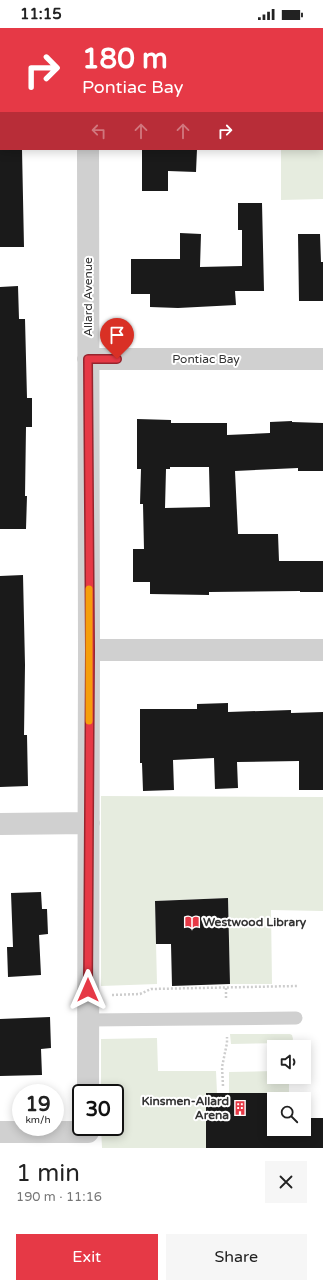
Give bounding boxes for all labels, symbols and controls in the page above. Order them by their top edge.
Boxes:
text: 11:15 [20,5,62,23]
text: 180 m [82,42,168,76]
icon: right [16,44,68,96]
text: Pontiac Bay [82,76,183,98]
icon: left [88,120,110,142]
icon: ahead [130,120,152,142]
icon: ahead [172,120,194,142]
icon: right [214,120,236,142]
street label: Allard Avenue [81,257,95,337]
pin [100,318,134,359]
icon: arrive [106,324,128,346]
street label: Pontiac Bay [172,352,240,366]
library icon: Westwood Library [184,914,200,930]
place label: Westwood Library [203,915,307,930]
position arrow [67,969,109,1011]
map controls [267,1040,311,1136]
button: sound [267,1040,311,1084]
speed limit sign: 30 [72,1084,124,1136]
button: search [267,1092,311,1136]
text: 19 [25,1093,51,1117]
place label: Kinsmen-Allard Arena [141,1094,229,1122]
building icon: Kinsmen-Allard Arena [232,1100,248,1116]
text: km/h [25,1114,51,1126]
text: 1 min [16,1159,80,1188]
button: close [265,1161,307,1203]
text: 190 m · 11:16 [16,1189,102,1205]
button: Exit [16,1234,158,1280]
button: Share [166,1234,307,1280]

